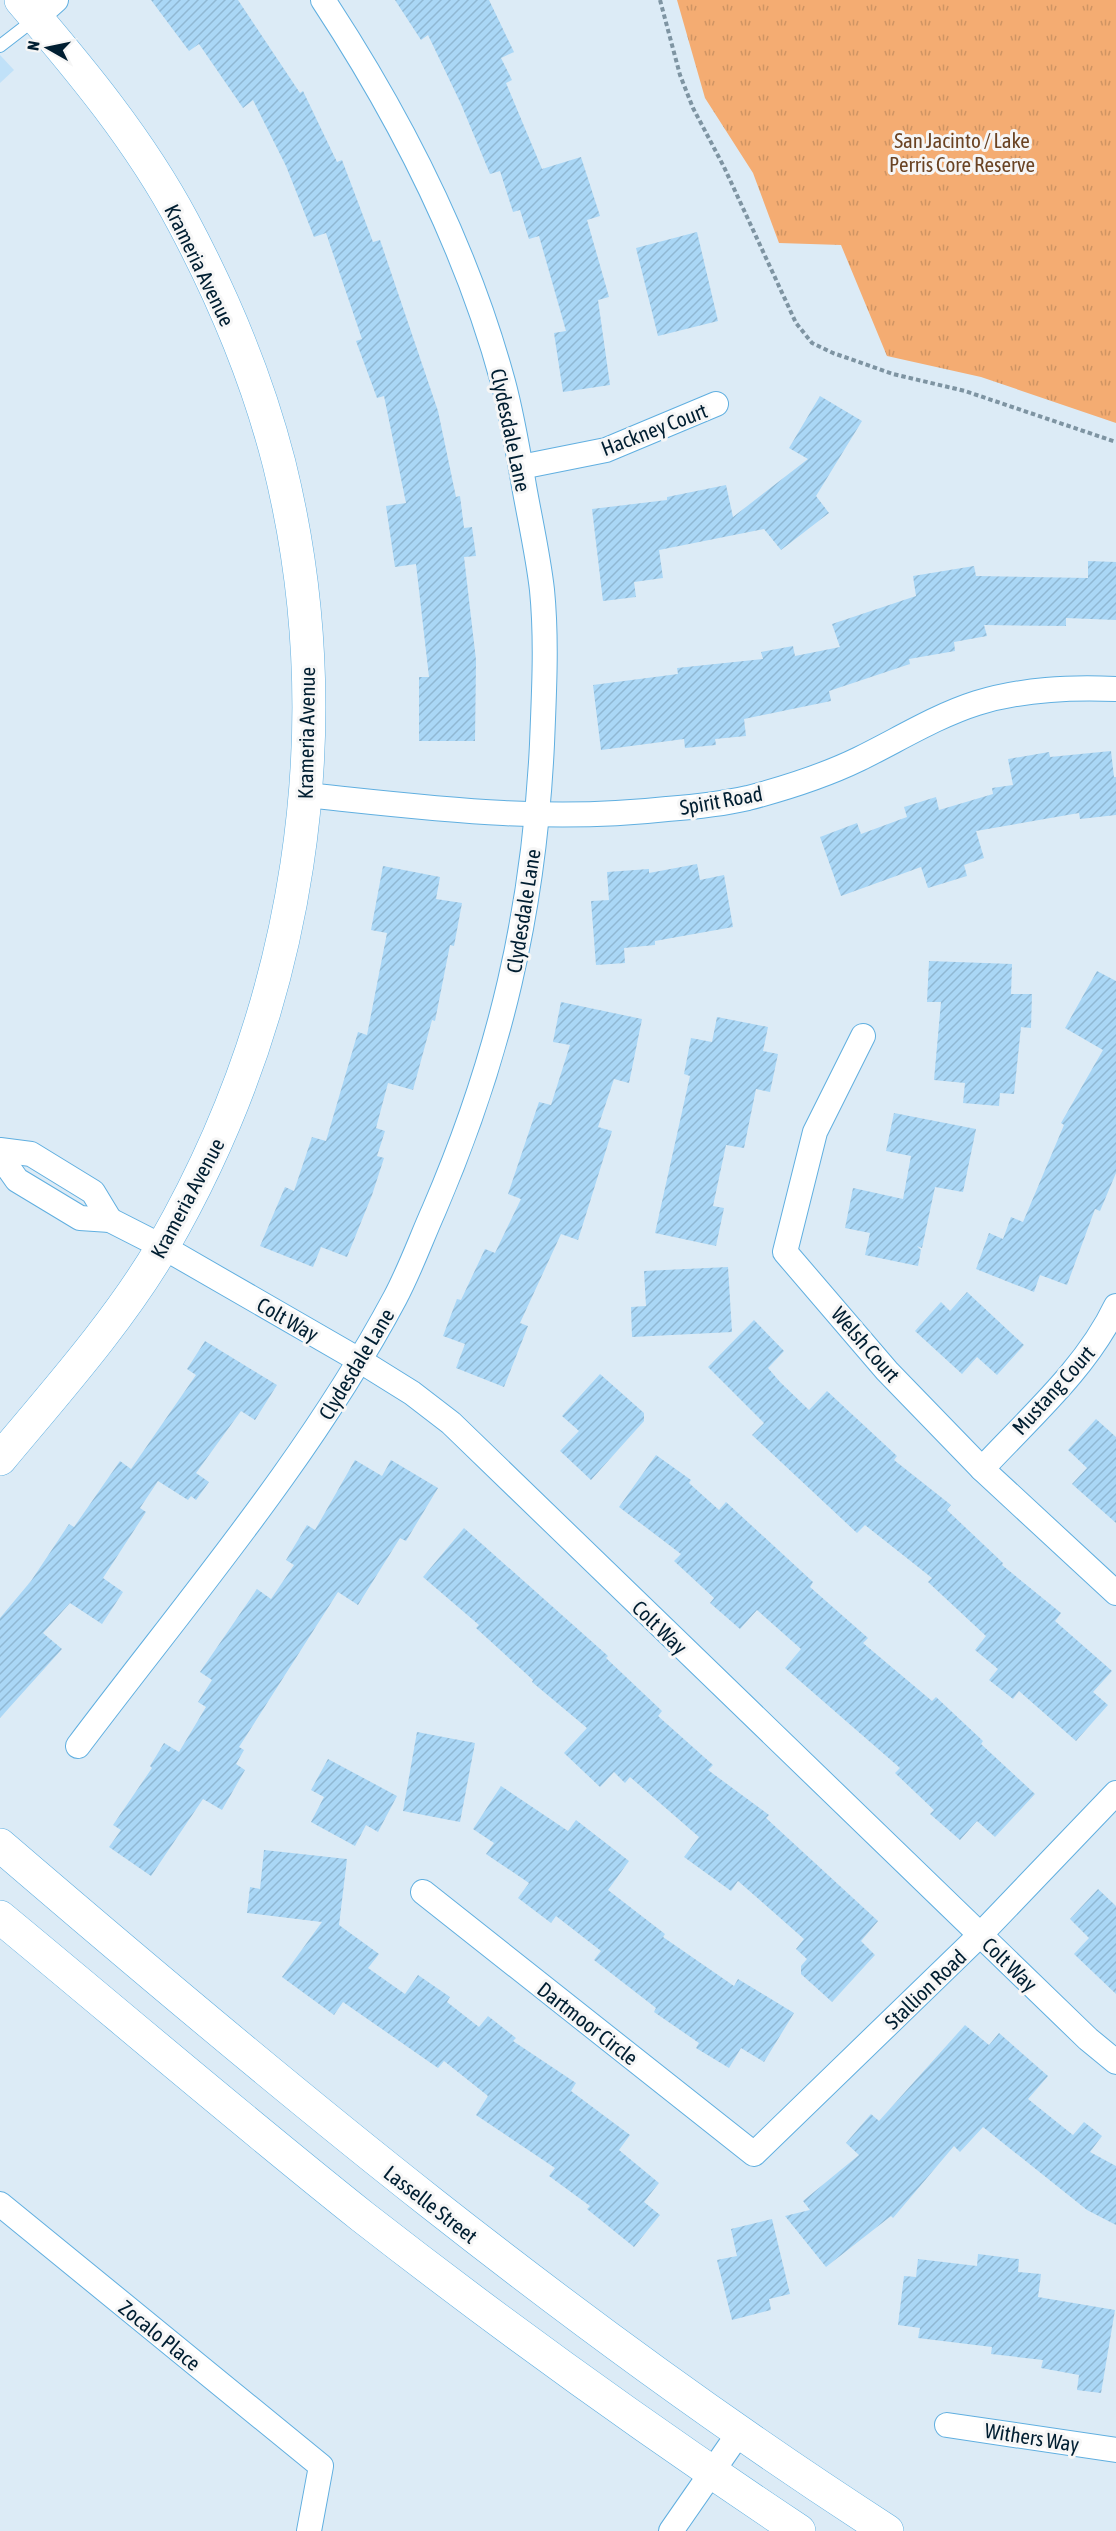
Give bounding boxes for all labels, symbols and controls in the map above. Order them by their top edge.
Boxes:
north arrow [18,18,78,78]
text: N [24,40,43,52]
park label: San Jacinto / Lake Perris Core Reserve [889,128,1035,176]
street label: Krameria Avenue [160,200,240,330]
street label: Clydesdale Lane [486,366,536,494]
street label: Hackney Court [598,398,710,460]
street label: Krameria Avenue [293,667,319,799]
street label: Spirit Road [678,781,764,819]
street label: Clydesdale Lane [501,847,545,975]
street label: Krameria Avenue [145,1134,229,1262]
street label: Colt Way [253,1292,323,1346]
street label: Welsh Court [827,1302,905,1386]
street label: Clydesdale Lane [313,1304,399,1424]
street label: Mustang Court [1007,1341,1099,1439]
street label: Colt Way [628,1595,693,1659]
street label: Colt Way [978,1932,1043,1996]
street label: Stallion Road [879,1944,971,2034]
street label: Dartmoor Circle [533,1976,643,2070]
street label: Lasselle Street [380,2160,482,2248]
street label: Zocalo Place [114,2295,206,2375]
street label: Withers Way [983,2418,1081,2456]

